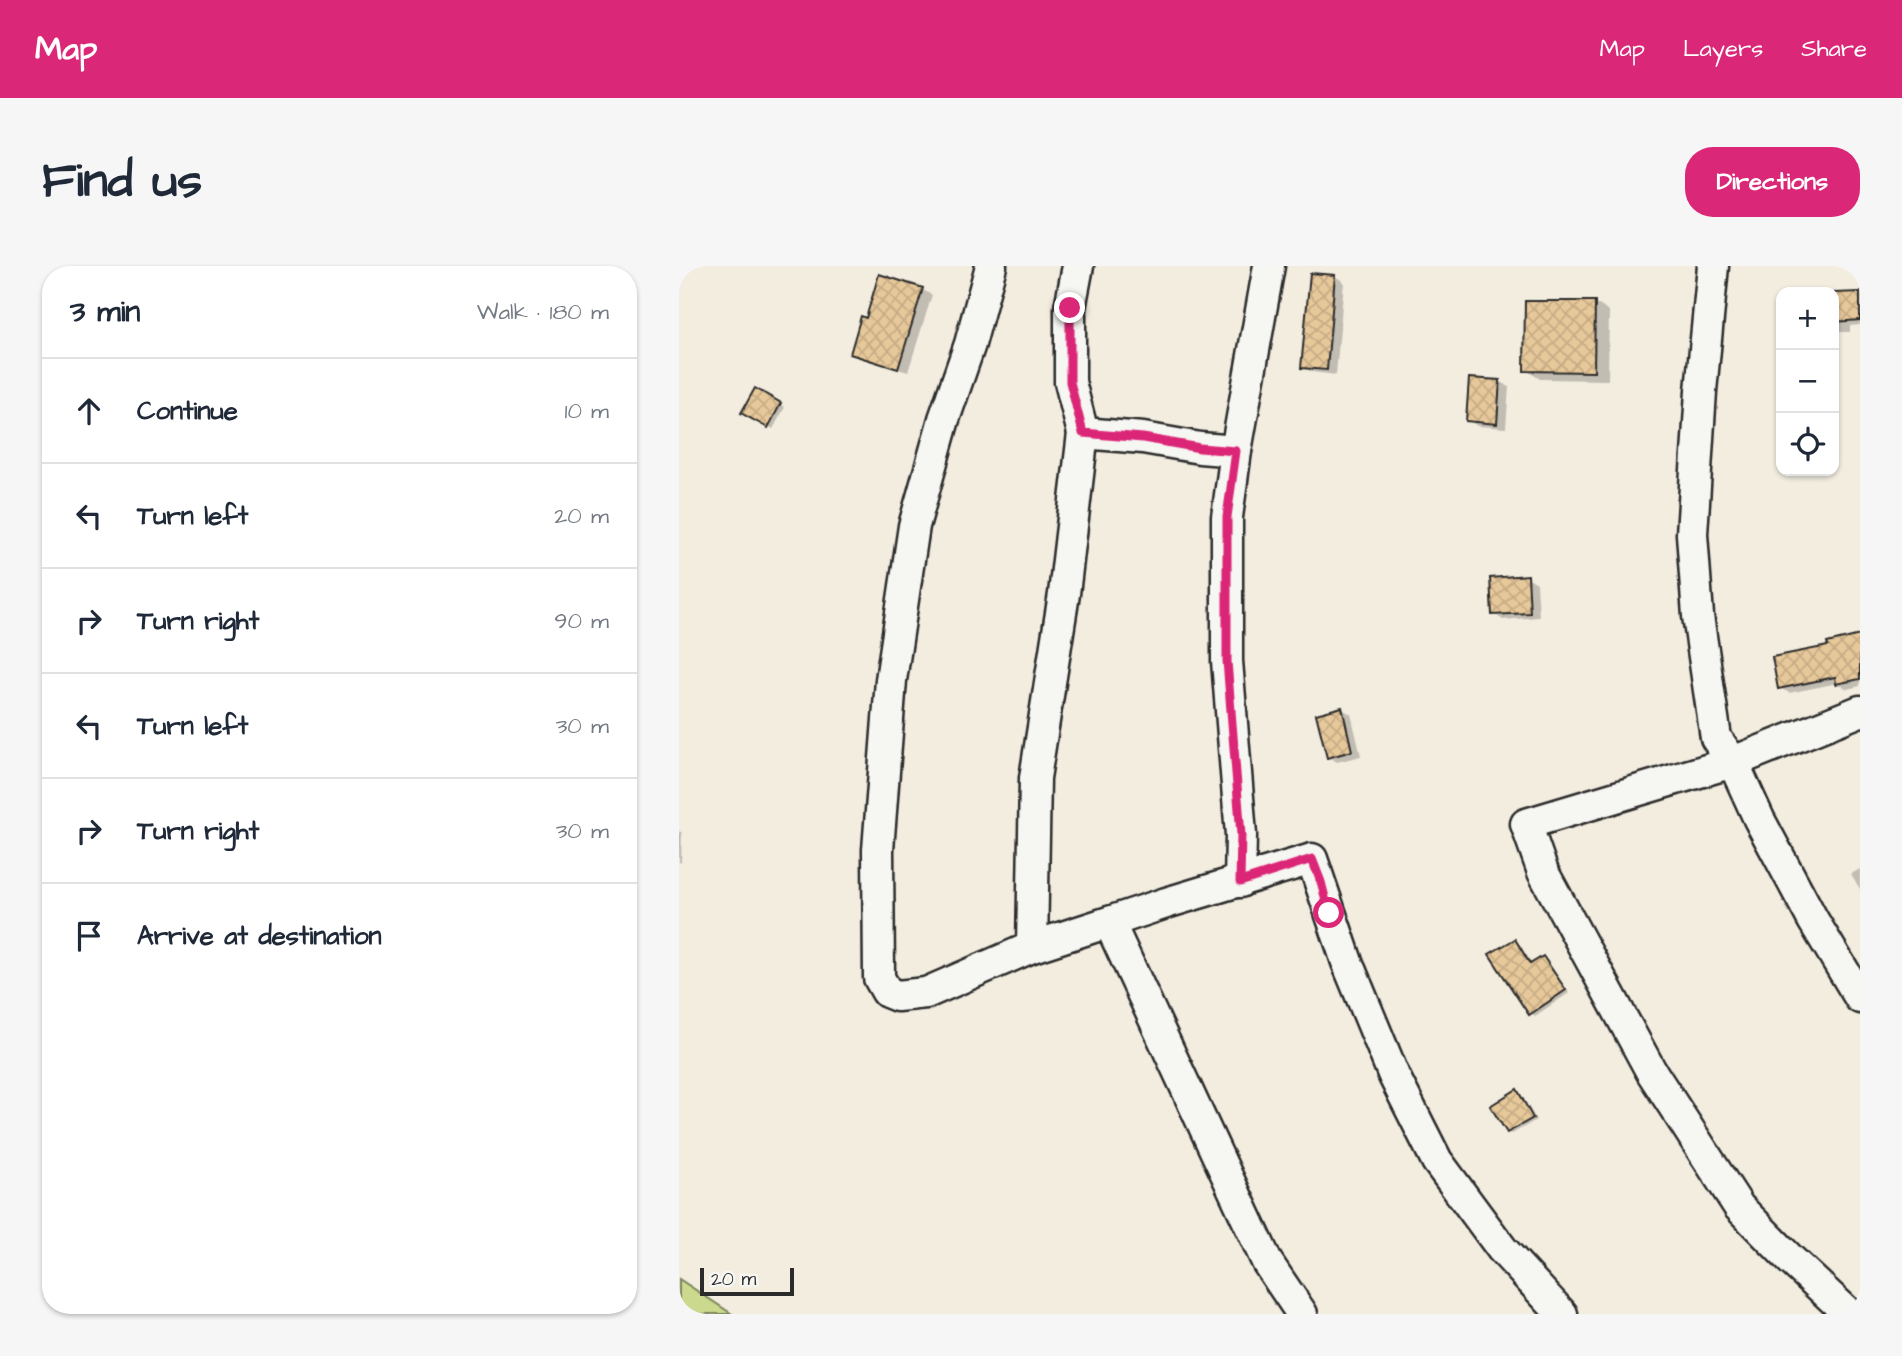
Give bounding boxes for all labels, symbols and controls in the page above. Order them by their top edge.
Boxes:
text: Map [35,26,97,72]
text: Map [1600,32,1645,66]
text: Layers [1683,32,1763,66]
text: Share [1801,32,1867,66]
button: Directions [1685,147,1860,217]
text: Find us [42,148,202,216]
map controls [1776,287,1839,476]
button: + [1776,287,1839,350]
text: 3 min [70,291,140,333]
route end [1054,292,1085,323]
text: Walk · 180 m [477,296,609,328]
button: − [1776,350,1839,413]
icon: ahead [70,392,108,430]
text: Continue [137,393,238,429]
text: 10 m [564,395,609,427]
button: locate [1776,413,1839,476]
icon: left [70,497,108,535]
text: Turn left [137,498,248,534]
text: 20 m [554,500,609,532]
icon: right [70,602,108,640]
text: Turn right [137,603,259,639]
text: 90 m [554,605,609,637]
icon: left [70,707,108,745]
text: Turn left [137,708,248,744]
text: 30 m [556,710,609,742]
icon: right [70,812,108,850]
text: Turn right [137,813,259,849]
text: 30 m [556,815,609,847]
route start [1313,897,1344,928]
icon: arrive [70,917,108,955]
text: Arrive at destination [137,918,382,954]
scale bar [700,1265,795,1297]
text: 20 m [711,1266,756,1293]

